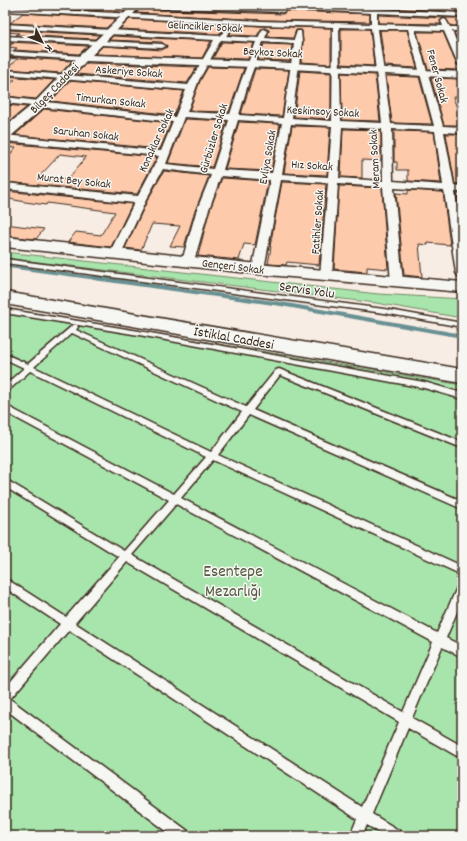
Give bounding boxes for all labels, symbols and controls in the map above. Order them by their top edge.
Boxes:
street label: Gelincikler Sokak [167,17,243,38]
north arrow [22,22,62,62]
text: K [40,40,55,55]
street label: Beykoz Sokak [243,43,303,64]
street label: Fener Sokak [421,48,452,105]
street label: Bilgeç Caddesi [27,60,83,118]
street label: Askeriye Sokak [95,62,163,83]
street label: Timurkan Sokak [75,89,147,114]
street label: Gürbüzler Sokak [196,101,233,175]
street label: Keskinsoy Sokak [286,102,360,123]
street label: Konaklar Sokak [135,106,180,175]
street label: Saruhan Sokak [52,123,120,146]
street label: Evliya Sokak [255,129,282,186]
street label: Meram Sokak [365,129,386,189]
street label: Hız Sokak [290,157,333,176]
street label: Murat Bey Sokak [36,169,112,194]
street label: Fatihler Sokak [308,189,329,255]
street label: Gençeri Sokak [201,255,265,280]
street label: Servis Yolu [278,277,336,305]
street label: İstiklal Caddesi [192,322,276,356]
park label: Esentepe Mezarlığı [203,561,263,605]

